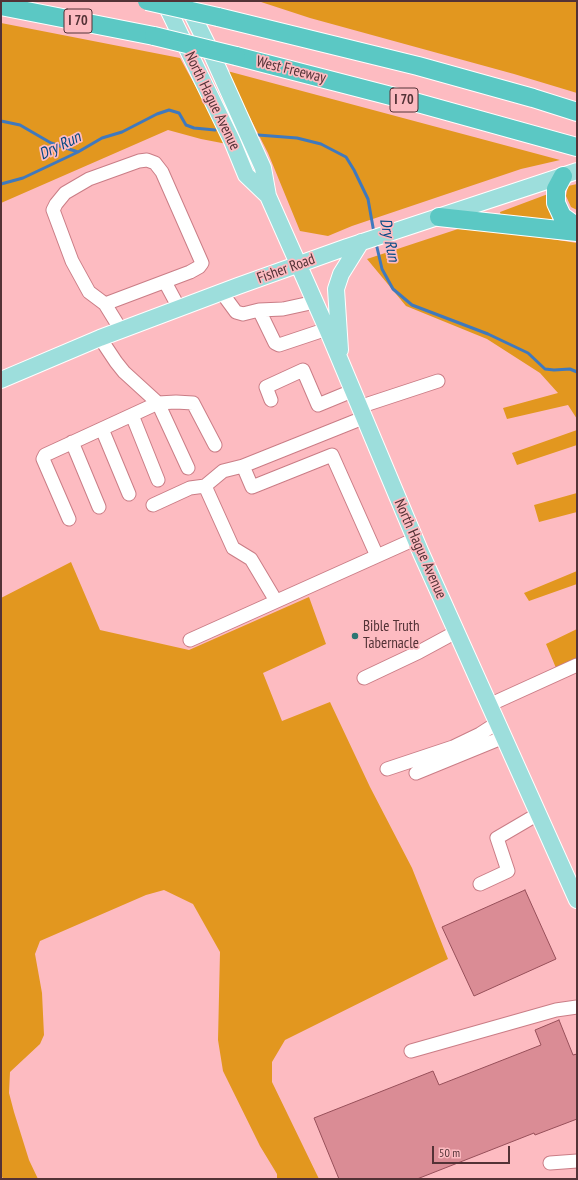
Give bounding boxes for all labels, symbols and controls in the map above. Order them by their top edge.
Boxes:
road number: I 70 [64,9,92,33]
street label: North Hague Avenue [180,49,244,153]
street label: West Freeway [254,53,328,87]
road number: I 70 [390,88,418,112]
water label: Dry Run [36,128,84,164]
water label: Dry Run [375,217,403,263]
street label: Fisher Road [255,250,317,288]
street label: North Hague Avenue [390,496,450,602]
place label: Bible Truth Tabernacle [363,618,419,653]
marker: Bible Truth Tabernacle [350,631,360,641]
scale bar [434,1138,512,1164]
text: 50 m [439,1145,460,1160]

